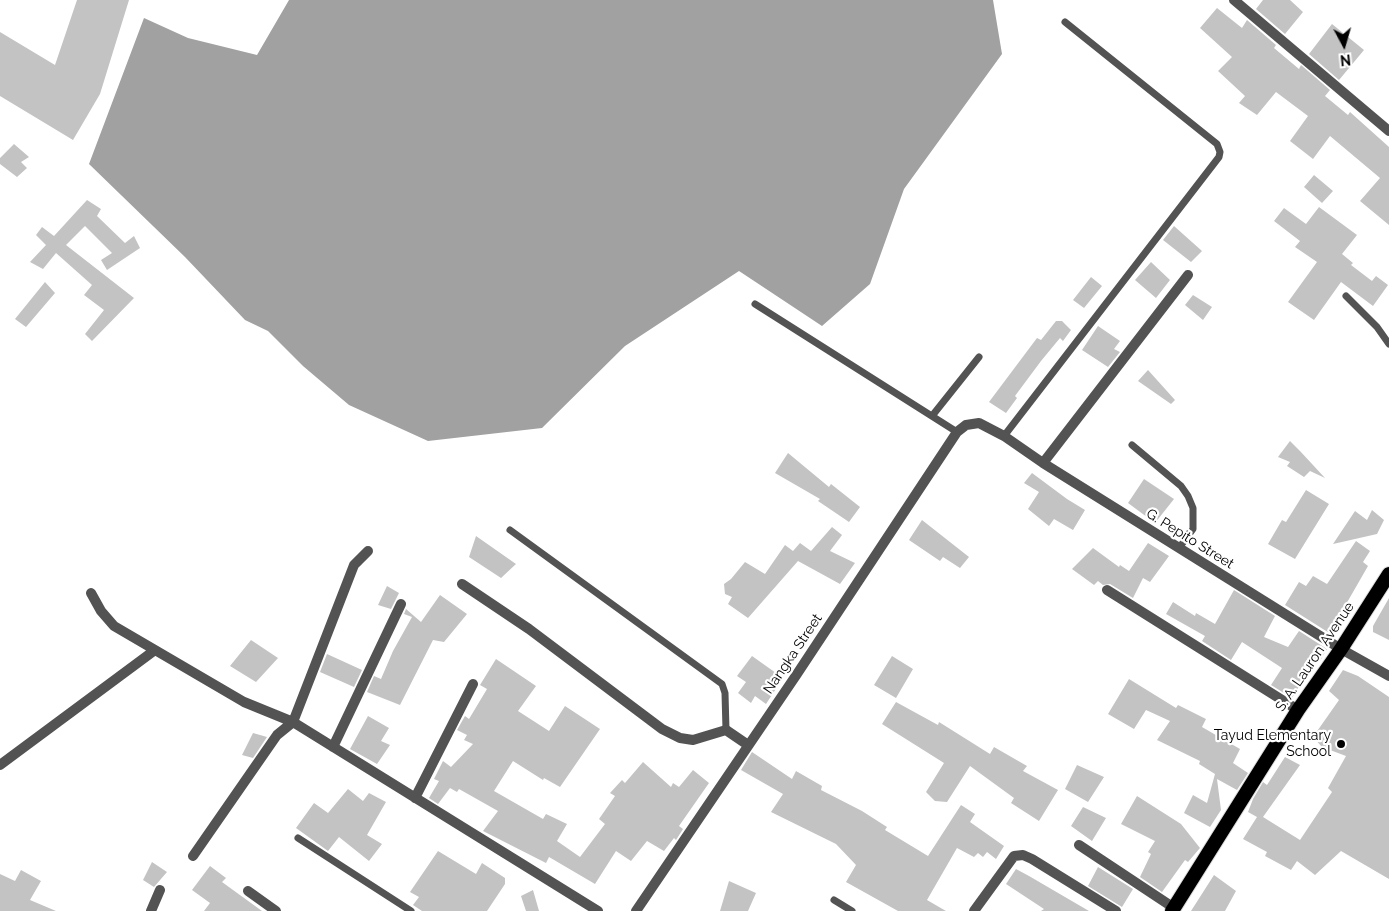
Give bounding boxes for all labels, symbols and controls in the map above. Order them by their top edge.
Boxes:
north arrow [1319,20,1369,70]
text: N [1339,51,1352,68]
street label: G. Pepito Street [1143,505,1237,573]
street label: S. A. Lauron Avenue [1272,599,1358,715]
street label: Nangka Street [760,611,826,697]
place label: Tayud Elementary School [1214,728,1331,760]
marker: Tayud Elementary School [1335,738,1347,750]

